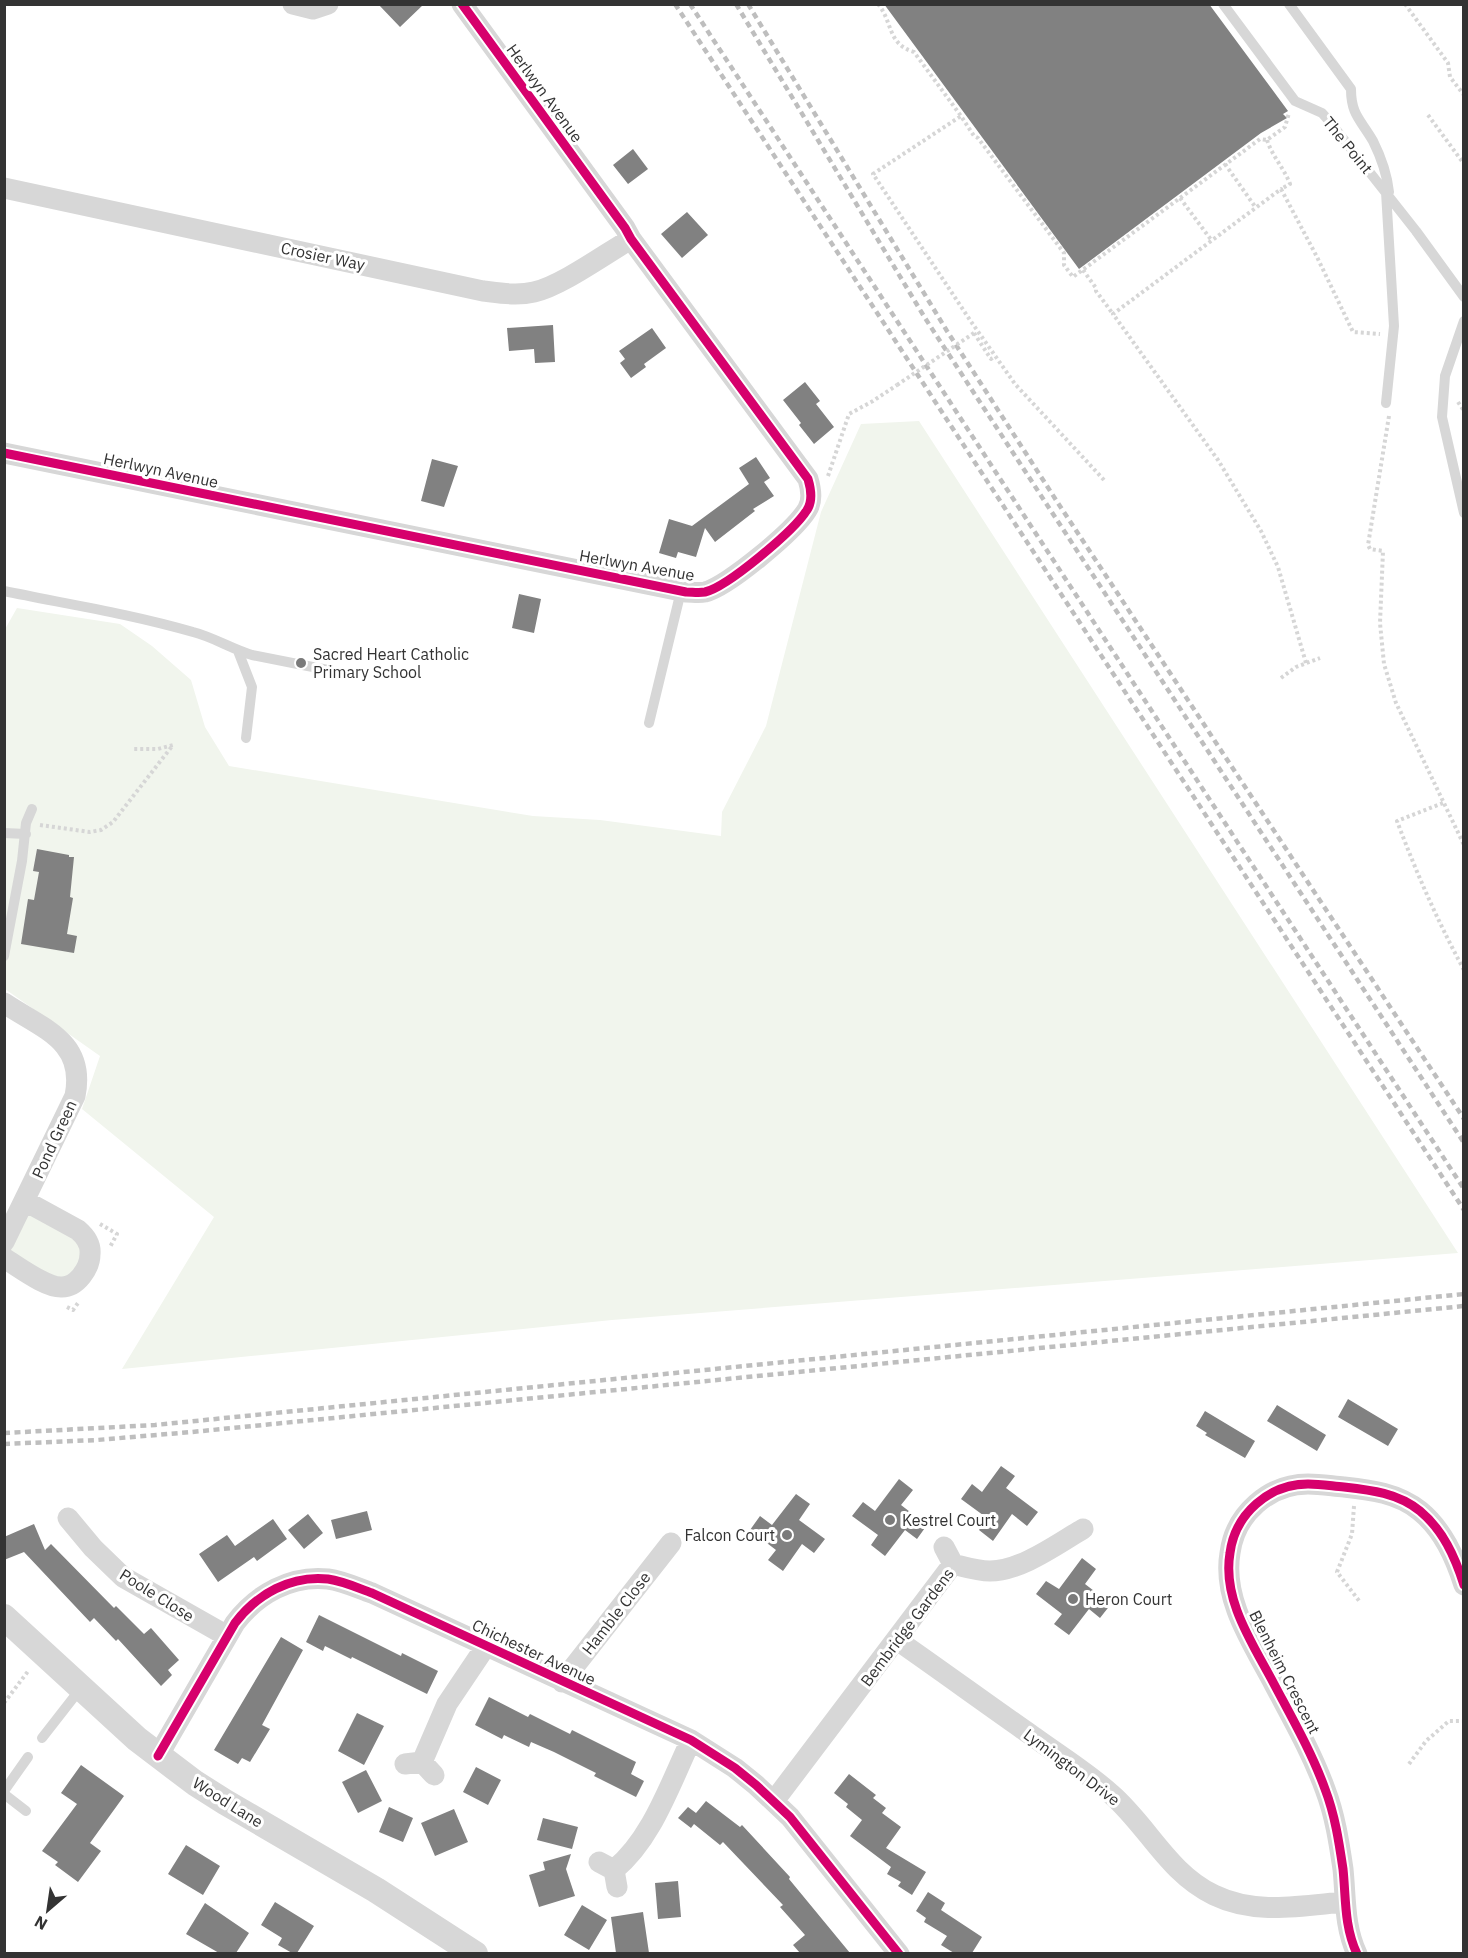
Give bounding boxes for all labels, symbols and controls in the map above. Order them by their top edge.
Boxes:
street label: Herlwyn Avenue [503,40,588,146]
street label: The Point [1319,112,1377,178]
street label: Crosier Way [279,237,367,275]
street label: Herlwyn Avenue [102,448,220,492]
street label: Herlwyn Avenue [578,545,696,585]
place label: Sacred Heart Catholic Primary School [313,644,469,682]
marker: Sacred Heart Catholic Primary School [294,656,308,670]
street label: Pond Green [27,1097,81,1181]
place label: Kestrel Court [902,1510,996,1530]
marker: Kestrel Court [883,1513,897,1527]
place label: Falcon Court [684,1525,775,1545]
marker: Falcon Court [780,1528,794,1542]
street label: Poole Close [116,1564,198,1626]
street label: Bembridge Gardens [856,1564,958,1690]
street label: Hamble Close [577,1567,655,1658]
place label: Heron Court [1085,1589,1172,1609]
marker: Heron Court [1066,1592,1080,1606]
street label: Blenheim Crescent [1245,1607,1325,1737]
street label: Chichester Avenue [469,1615,599,1689]
street label: Lymington Drive [1020,1724,1124,1810]
street label: Wood Lane [189,1772,267,1832]
north arrow [18,1880,78,1940]
text: N [31,1912,51,1935]

